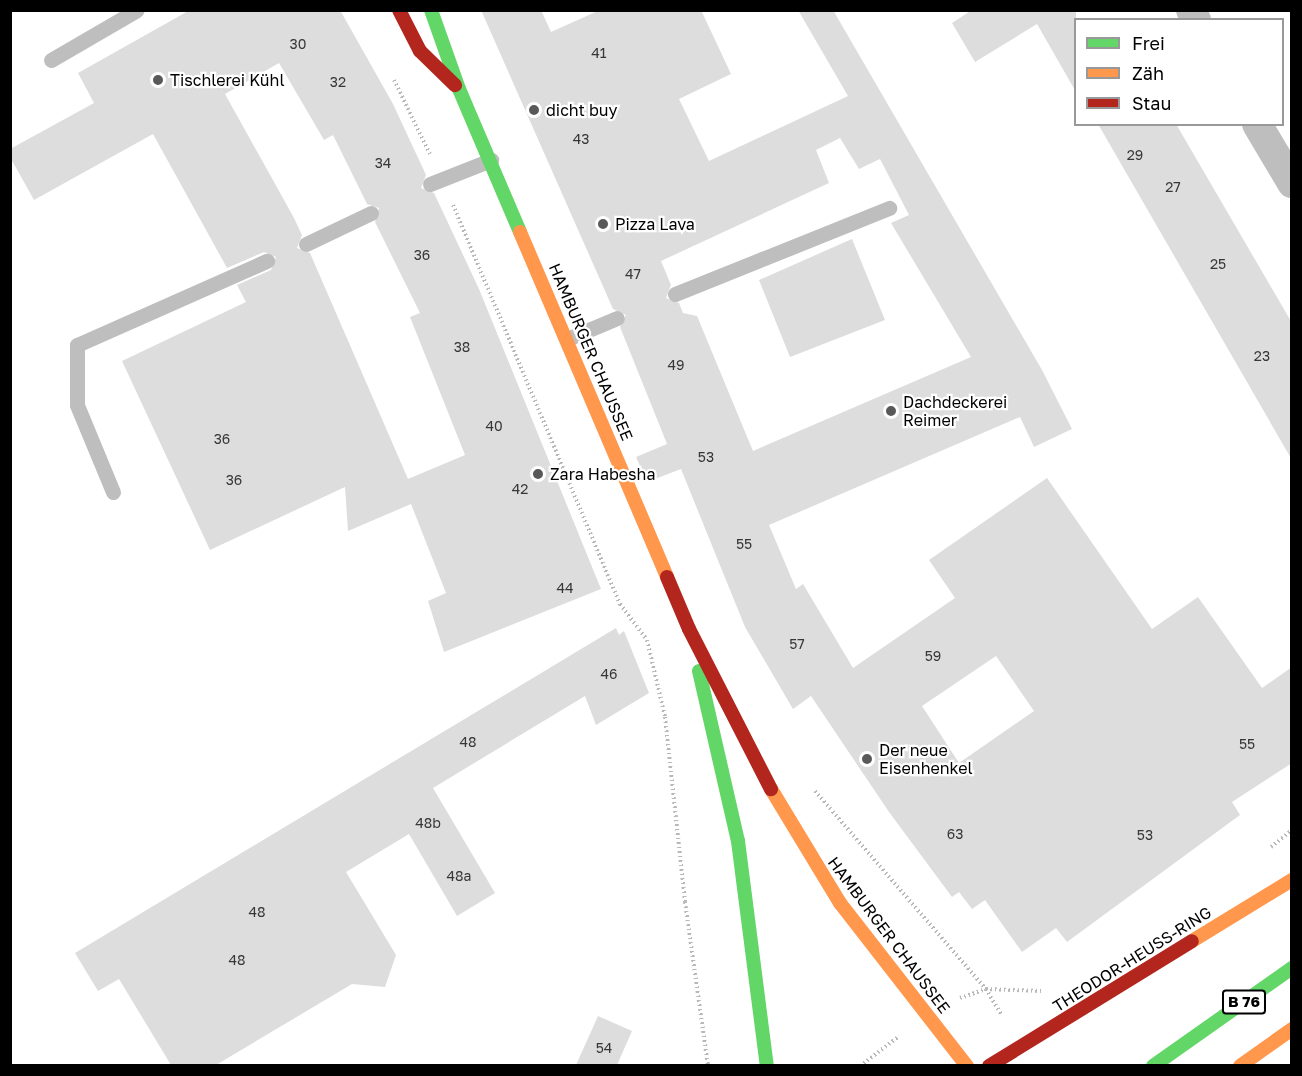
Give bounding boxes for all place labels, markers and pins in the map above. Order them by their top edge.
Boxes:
place label: Tischlerei Kühl [170,70,284,90]
marker: Tischlerei Kühl [151,73,165,87]
place label: dicht buy [546,100,617,120]
marker: dicht buy [527,103,541,117]
place label: Pizza Lava [615,214,695,234]
marker: Pizza Lava [596,217,610,231]
place label: Dachdeckerei Reimer [903,392,1007,430]
marker: Dachdeckerei Reimer [884,404,898,418]
place label: Zara Habesha [550,464,655,484]
marker: Zara Habesha [531,467,545,481]
place label: Der neue Eisenhenkel [879,740,973,778]
marker: Der neue Eisenhenkel [860,752,874,766]

